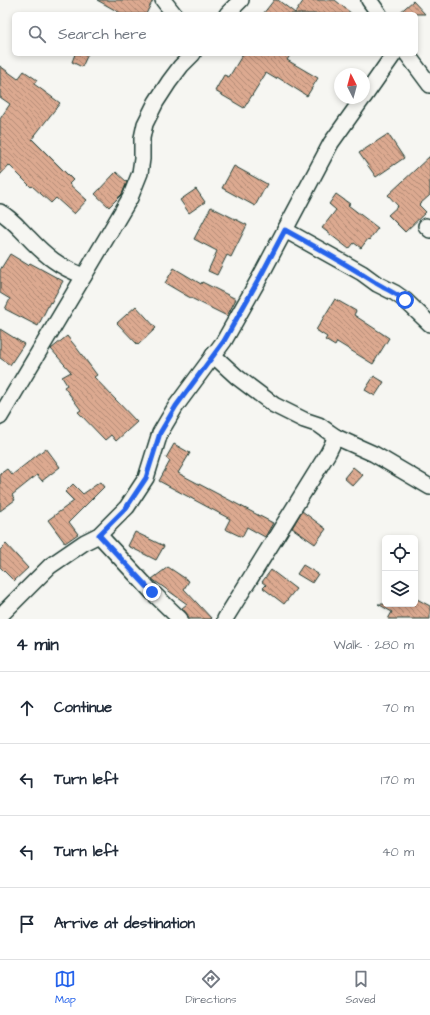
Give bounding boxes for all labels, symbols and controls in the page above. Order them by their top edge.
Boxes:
search box [12,12,418,56]
icon: search [26,23,48,45]
text: Search here [58,24,147,45]
north arrow [334,68,370,104]
route start [396,291,414,309]
map controls [382,535,418,607]
button: locate [382,535,418,571]
button: layers [382,571,418,607]
route end [143,583,161,601]
text: 4 min [16,633,59,657]
text: Walk · 280 m [333,636,414,654]
icon: ahead [16,697,38,719]
text: Continue [54,697,112,718]
text: 70 m [382,699,414,717]
icon: left [16,769,38,791]
text: Turn left [54,769,118,790]
text: 170 m [381,771,414,789]
icon: left [16,841,38,863]
text: Turn left [54,841,118,862]
text: 40 m [382,843,414,861]
icon: arrive [16,913,38,935]
text: Arrive at destination [54,913,195,934]
tab: Map [54,968,76,1007]
tab: Directions [185,968,237,1007]
tab: Saved [346,968,376,1007]

